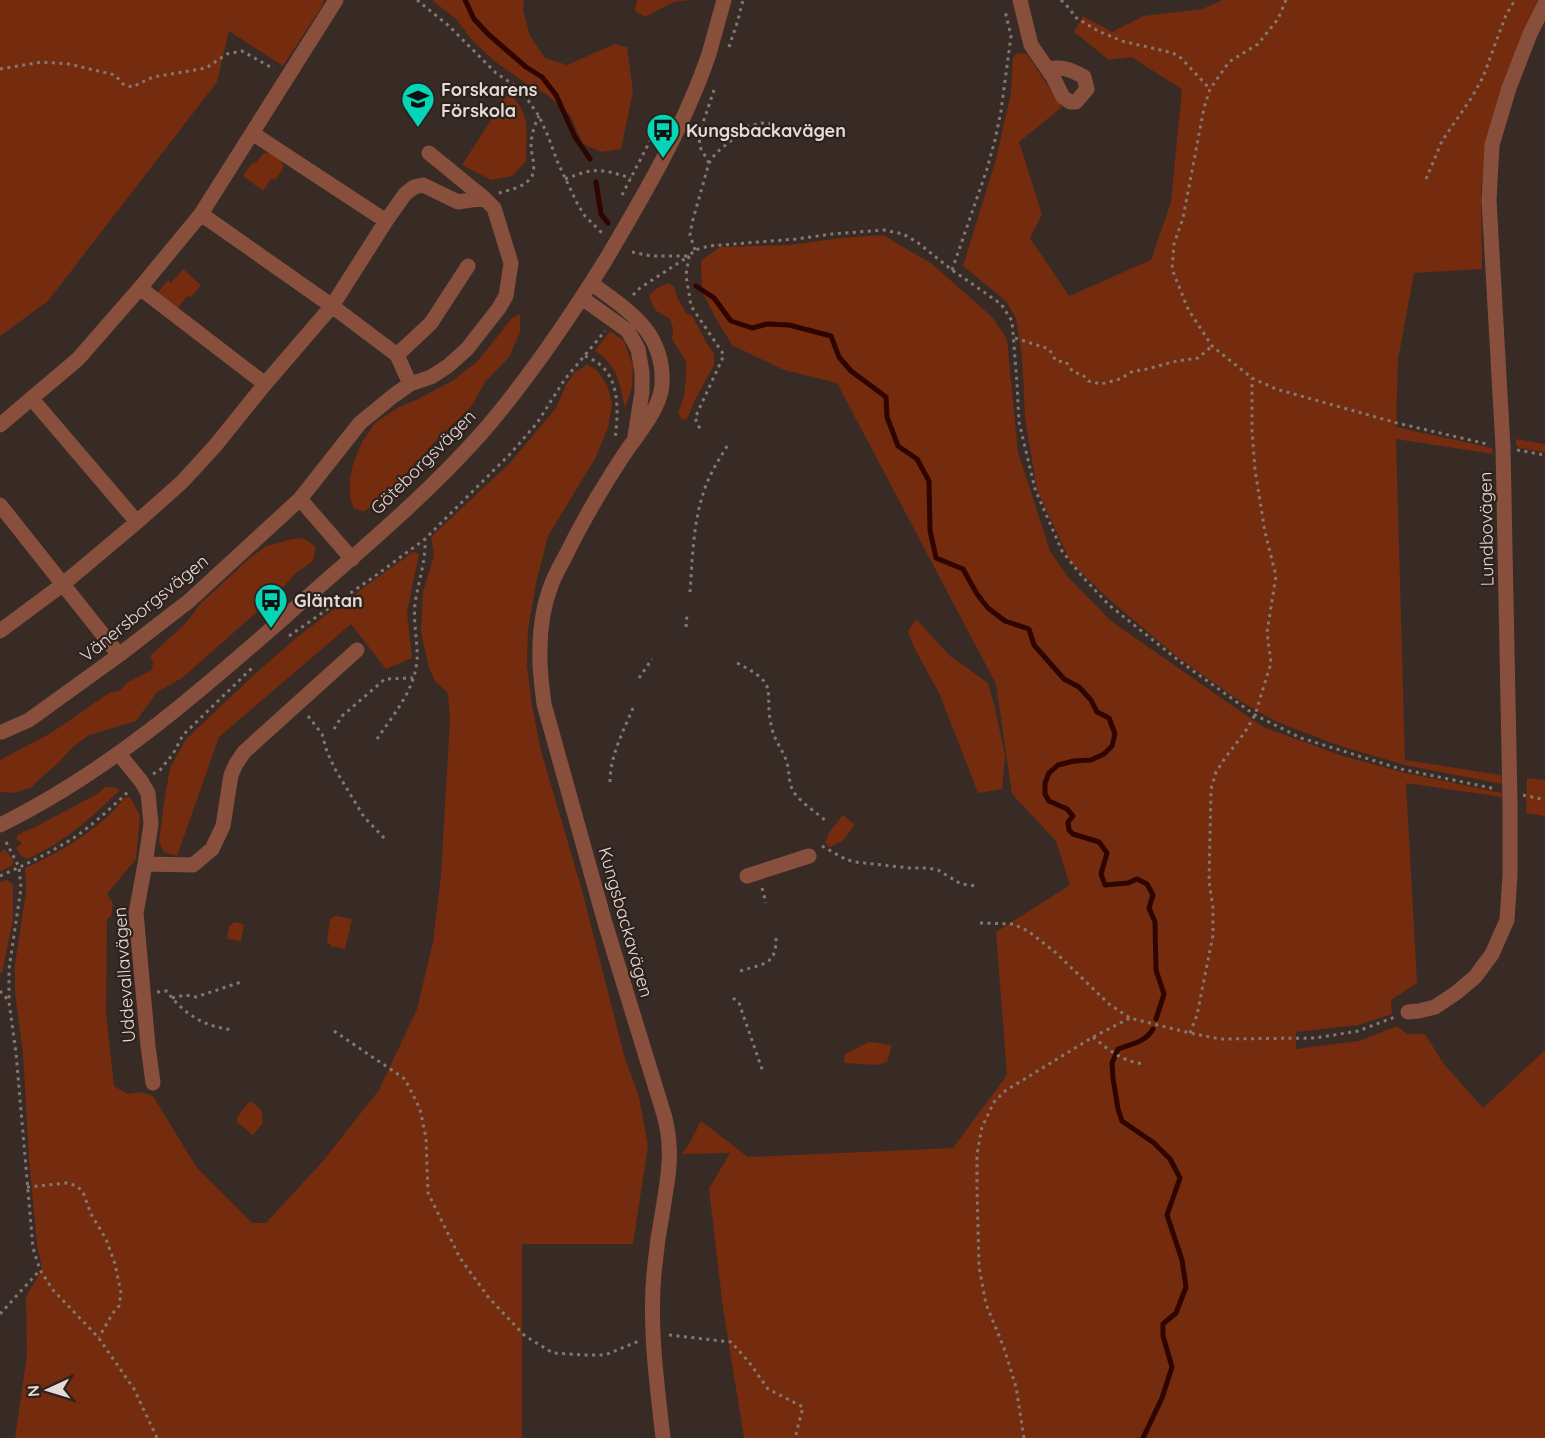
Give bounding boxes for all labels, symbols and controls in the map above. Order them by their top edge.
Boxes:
place label: Forskarens Förskola [441,78,538,122]
school or university icon: Forskarens Förskola [400,81,436,128]
bus stop icon: Kungsbackavägen [645,112,681,159]
place label: Kungsbackavägen [686,119,846,142]
street label: Göteborgsvägen [366,405,480,519]
street label: Lundbovägen [1474,471,1498,587]
street label: Vänersborgsvägen [75,549,213,667]
bus stop icon: Gläntan [253,582,289,629]
place label: Gläntan [294,589,363,612]
street label: Kungsbackavägen [594,844,658,1000]
street label: Uddevallavägen [108,906,140,1044]
north arrow [18,1360,78,1420]
text: N [23,1384,43,1398]

